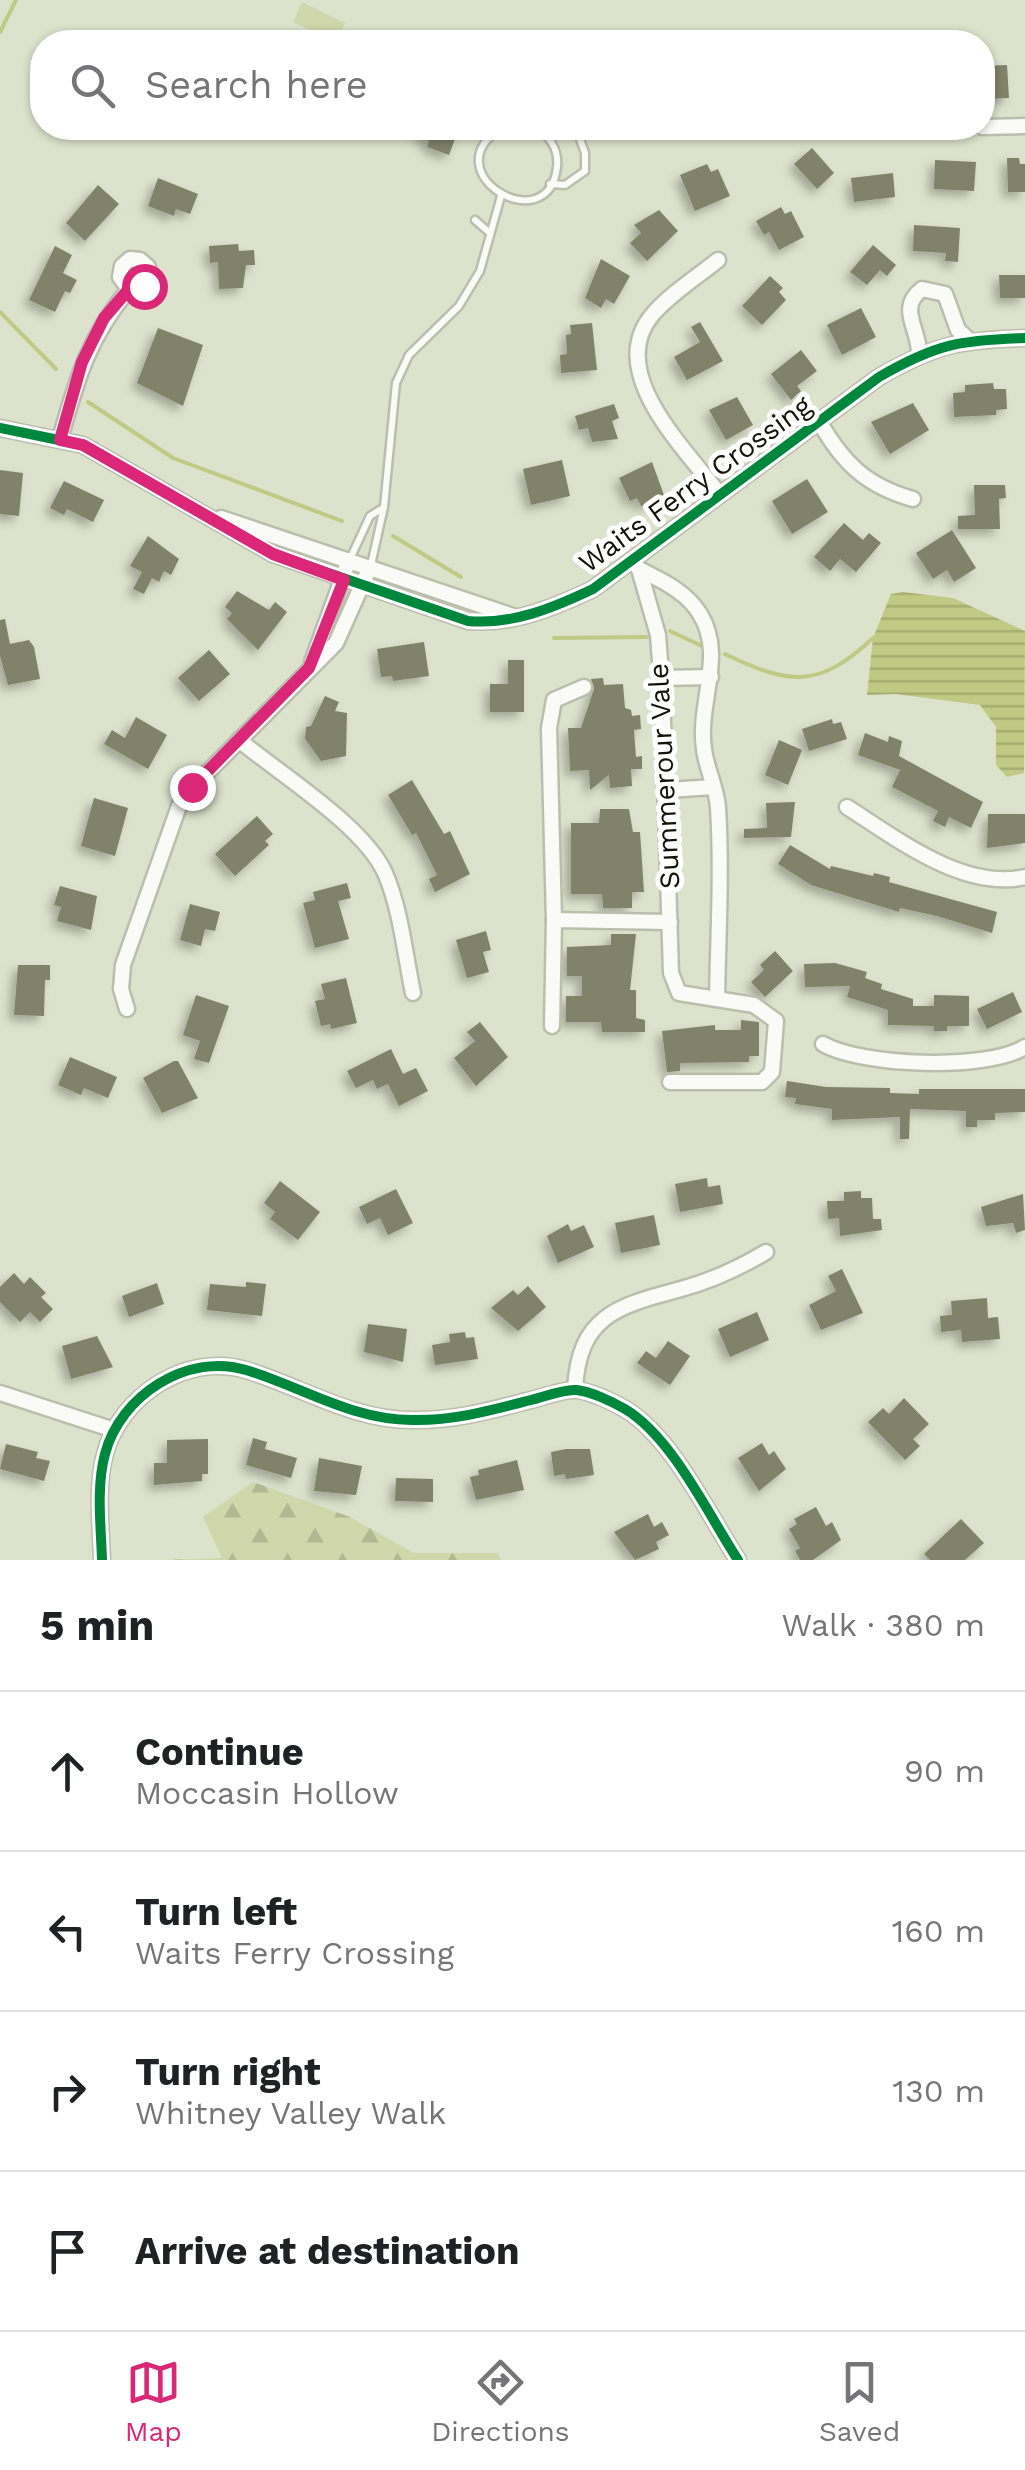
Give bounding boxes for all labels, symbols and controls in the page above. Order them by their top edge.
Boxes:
search box [30,30,995,140]
icon: search [65,58,120,113]
text: Search here [145,63,368,107]
route start [122,264,168,310]
street label: Waits Ferry Crossing [572,389,818,579]
street label: Summerour Vale [642,662,686,890]
route end [170,765,216,811]
text: 5 min [40,1601,154,1650]
text: Walk · 380 m [781,1606,985,1644]
text: Continue [135,1730,304,1774]
icon: ahead [40,1744,95,1799]
text: 90 m [904,1752,985,1790]
text: Moccasin Hollow [135,1774,399,1812]
text: Turn left [135,1890,297,1934]
icon: left [40,1904,95,1959]
text: 160 m [892,1912,985,1950]
text: Waits Ferry Crossing [135,1934,454,1972]
text: Turn right [135,2050,321,2094]
icon: right [40,2064,95,2119]
text: 130 m [893,2072,985,2110]
text: Whitney Valley Walk [135,2094,446,2132]
icon: arrive [40,2224,95,2279]
text: Arrive at destination [135,2229,520,2273]
tab: Map [125,2355,182,2448]
tab: Directions [431,2355,570,2448]
tab: Saved [819,2355,900,2448]

